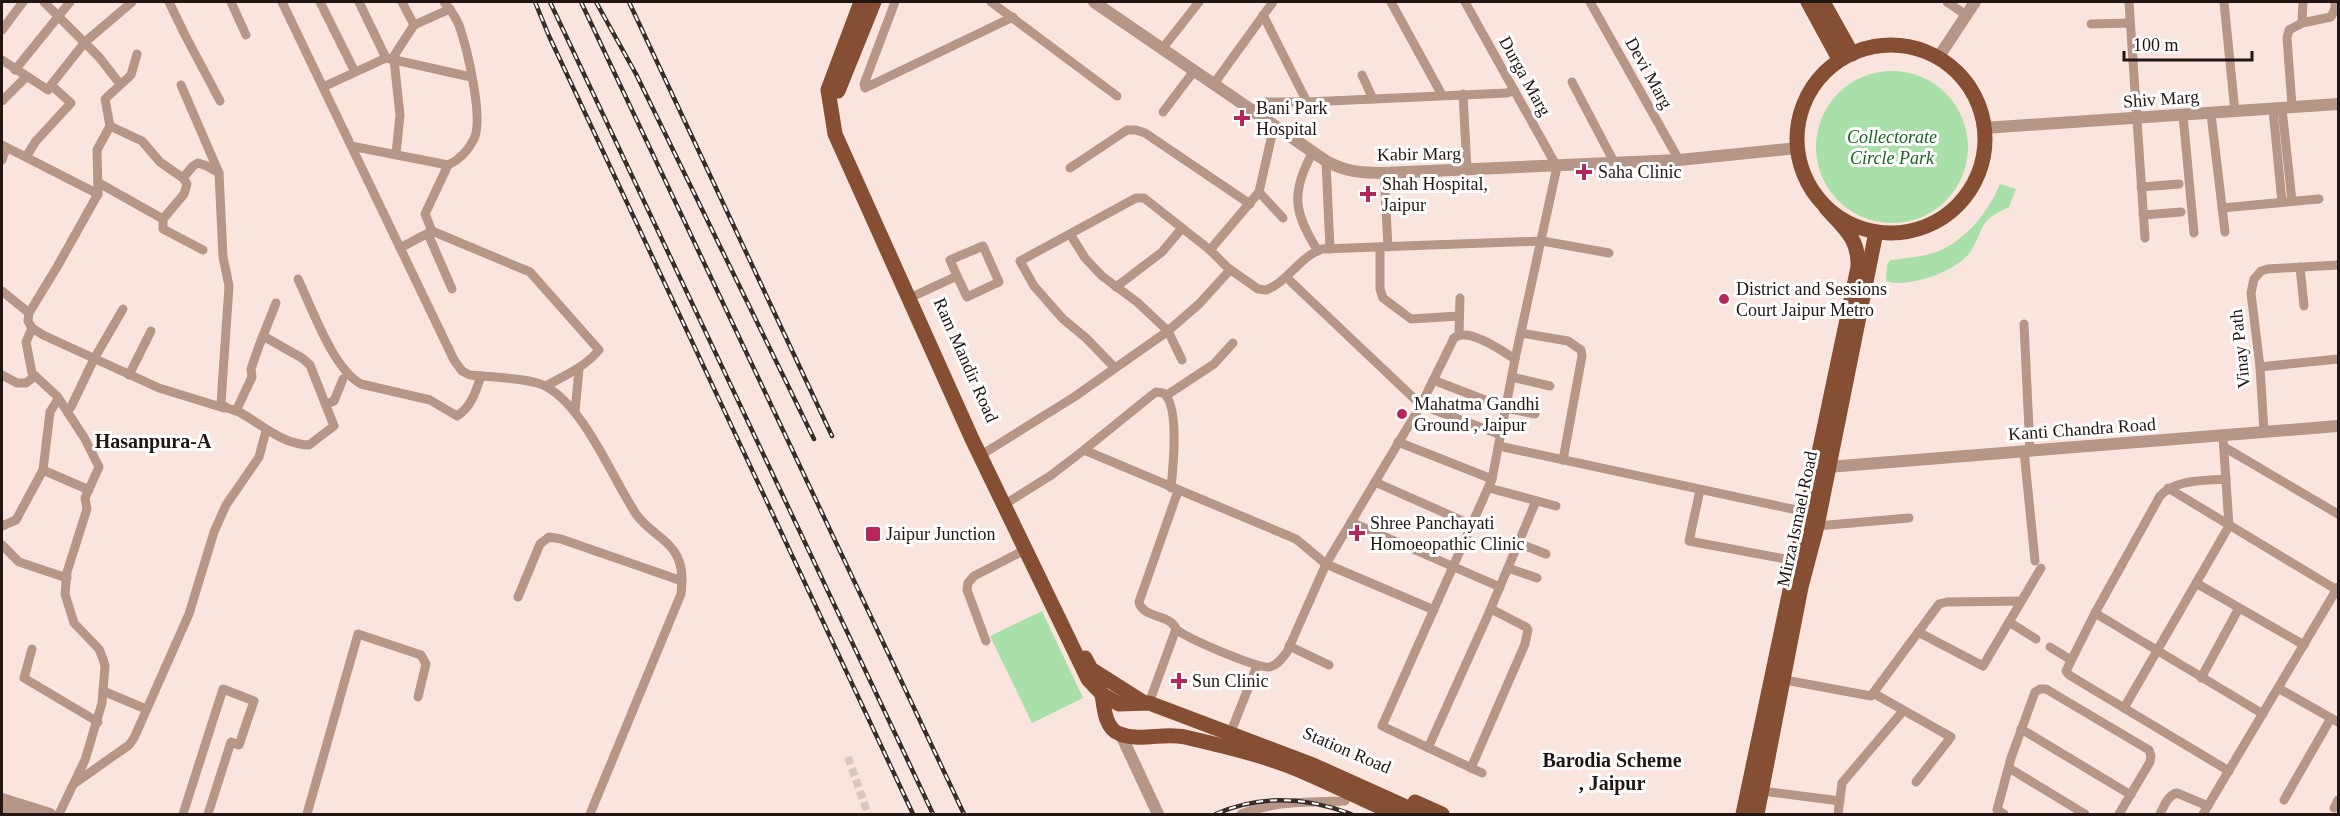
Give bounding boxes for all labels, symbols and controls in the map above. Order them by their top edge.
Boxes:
scale bar [2124,24,2252,62]
street label: Durga Marg [1495,33,1555,119]
street label: Devi Marg [1621,34,1677,112]
text: 100 m [2133,35,2179,55]
street label: Shiv Marg [2122,86,2200,112]
place label: Bani Park Hospital [1256,98,1328,139]
marker: Bani Park Hospital [1233,109,1251,127]
park label: Collectorate Circle Park [1847,127,1937,168]
street label: Kabir Marg [1377,143,1461,165]
place label: Saha Clinic [1598,162,1682,182]
marker: Saha Clinic [1575,163,1593,181]
place label: Shah Hospital, Jaipur [1382,174,1488,215]
marker: Shah Hospital, Jaipur [1359,185,1377,203]
place label: District and Sessions Court Jaipur Metro [1736,279,1887,320]
marker: District and Sessions Court Jaipur Metro [1717,292,1731,306]
street label: Ram Mandir Road [930,295,1002,425]
street label: Vinay Path [2226,308,2254,390]
place label: Mahatma Gandhi Ground , Jaipur [1414,394,1539,435]
marker: Mahatma Gandhi Ground , Jaipur [1395,407,1409,421]
street label: Kanti Chandra Road [2007,414,2157,444]
district label: Hasanpura-A [95,430,212,453]
street label: Mirza Ismael Road [1773,449,1821,589]
place label: Shree Panchayati Homoeopathic Clinic [1370,513,1524,554]
place label: Jaipur Junction [886,524,996,544]
marker: Shree Panchayati Homoeopathic Clinic [1348,524,1366,542]
marker: Jaipur Junction [864,525,882,543]
place label: Sun Clinic [1192,671,1269,691]
marker: Sun Clinic [1170,672,1188,690]
street label: Station Road [1300,723,1394,777]
district label: Barodia Scheme , Jaipur [1542,749,1682,795]

